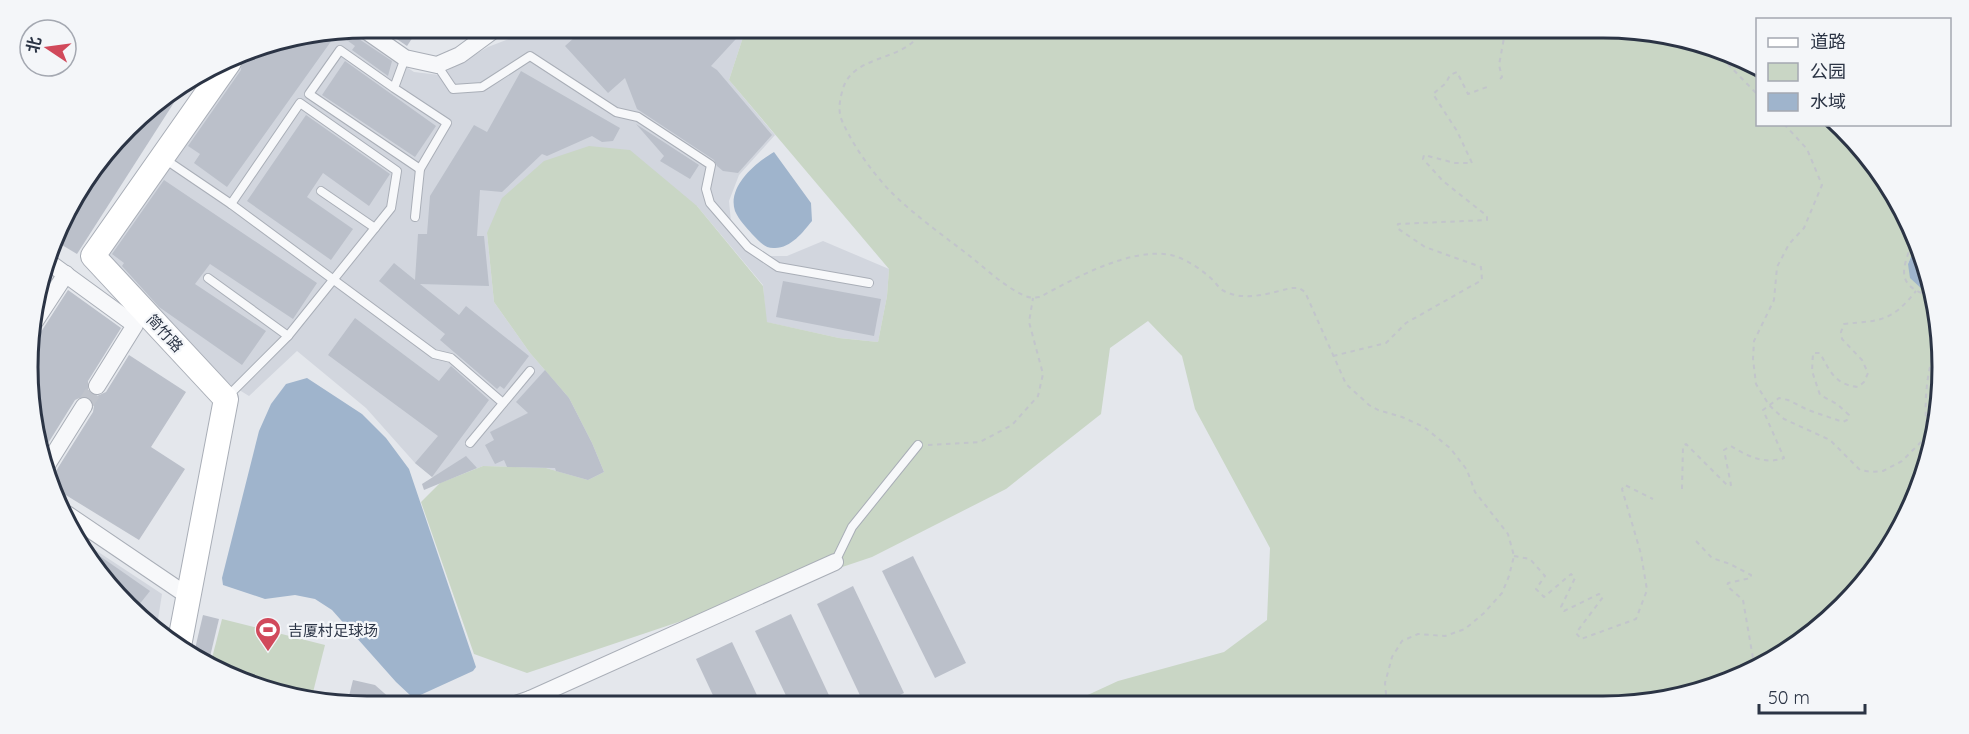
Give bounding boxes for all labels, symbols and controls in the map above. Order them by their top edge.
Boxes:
north arrow [18,18,78,78]
legend [1756,18,1951,126]
text: 道路 [1810,30,1846,53]
text: 北 [22,35,45,55]
text: 公园 [1810,60,1846,83]
text: 水域 [1810,90,1846,113]
street label: 简竹路 [143,310,187,356]
sports icon: 吉厦村足球场 [253,615,283,653]
place label: 吉厦村足球场 [288,621,378,640]
scale bar [1759,677,1866,715]
text: 50 m [1768,686,1810,709]

